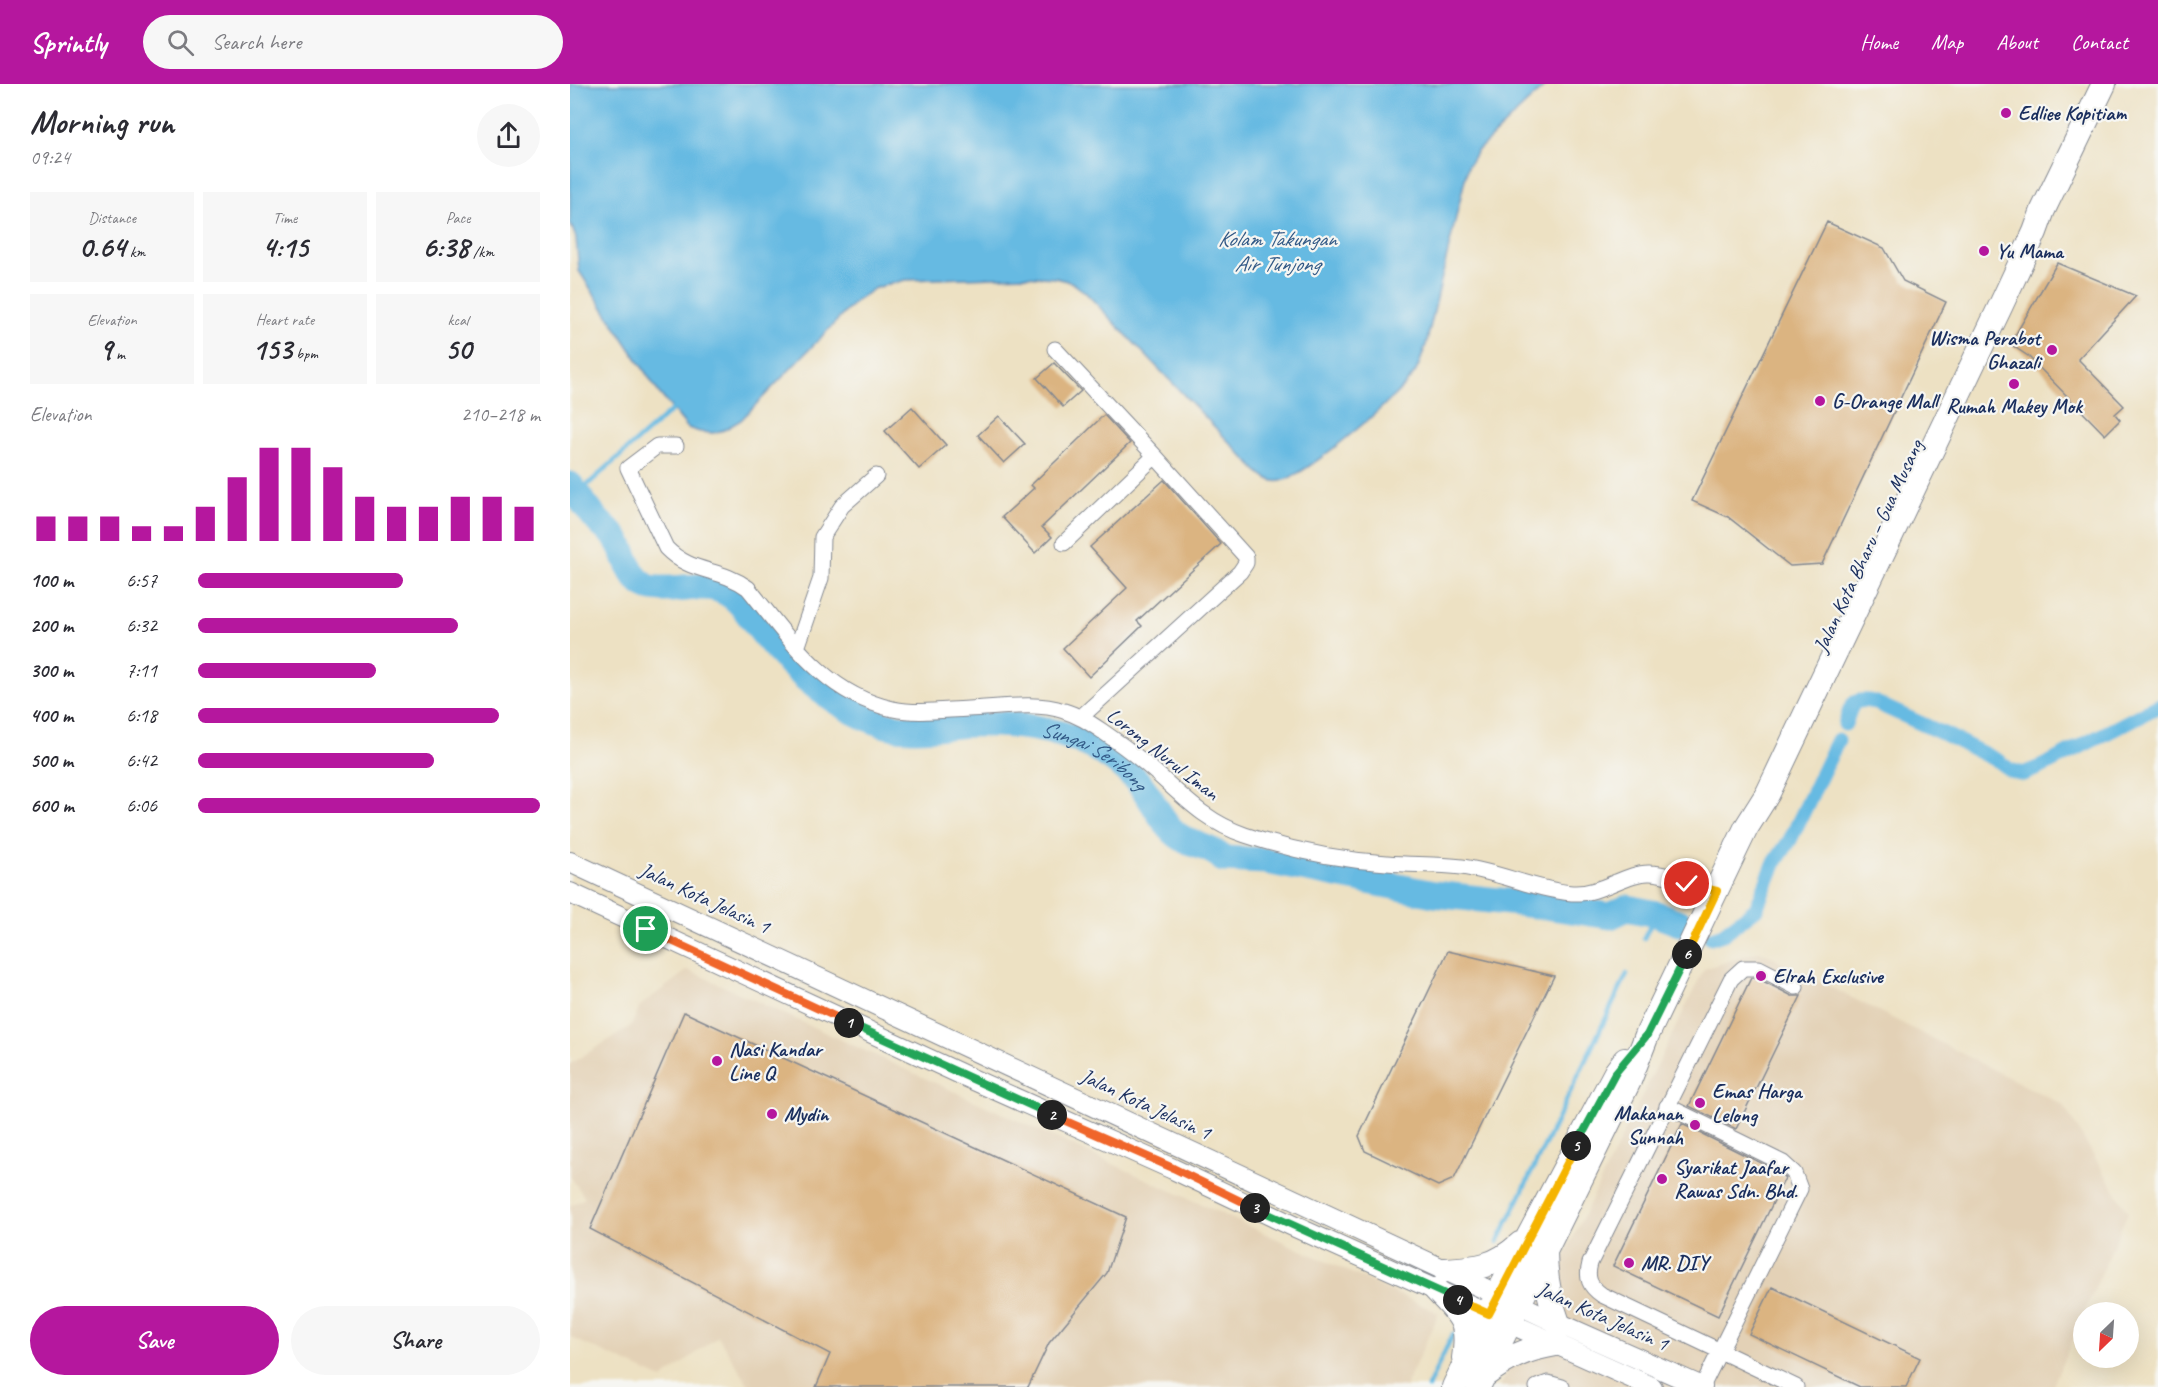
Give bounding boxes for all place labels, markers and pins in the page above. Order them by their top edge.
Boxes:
place label: Edliee Kopitiam [2018,100,2127,126]
marker: Edliee Kopitiam [1999,106,2013,120]
place label: Yu Mama [1996,238,2065,264]
marker: Yu Mama [1977,244,1991,258]
place label: Wisma Perabot Ghazali [1929,325,2043,375]
marker: Wisma Perabot Ghazali [2045,343,2059,357]
marker: Rumah Makey Mok [2007,377,2021,391]
place label: G-Orange Mall [1832,388,1942,414]
place label: Rumah Makey Mok [1946,393,2084,419]
marker: G-Orange Mall [1813,394,1827,408]
pin [1661,858,1712,909]
pin [620,903,671,954]
pin: 6 [1672,939,1702,969]
place label: Elrah Exclusive [1773,963,1885,989]
marker: Elrah Exclusive [1754,969,1768,983]
pin: 1 [834,1008,864,1038]
place label: Nasi Kandar Line Q [729,1036,824,1086]
marker: Nasi Kandar Line Q [710,1054,724,1068]
place label: Emas Harga Lelong [1712,1078,1804,1128]
marker: Emas Harga Lelong [1693,1096,1707,1110]
pin: 2 [1037,1100,1067,1130]
place label: Makanan Sunnah [1614,1100,1684,1150]
place label: Mydin [784,1101,830,1127]
marker: Mydin [765,1107,779,1121]
marker: Makanan Sunnah [1688,1118,1702,1132]
pin: 5 [1561,1131,1591,1161]
place label: Syarikat Jaafar Rawas Sdn. Bhd. [1674,1154,1798,1204]
marker: Syarikat Jaafar Rawas Sdn. Bhd. [1655,1172,1669,1186]
pin: 3 [1240,1193,1270,1223]
place label: MR. DIY [1641,1250,1713,1276]
marker: MR. DIY [1622,1256,1636,1270]
pin: 4 [1443,1285,1473,1315]

